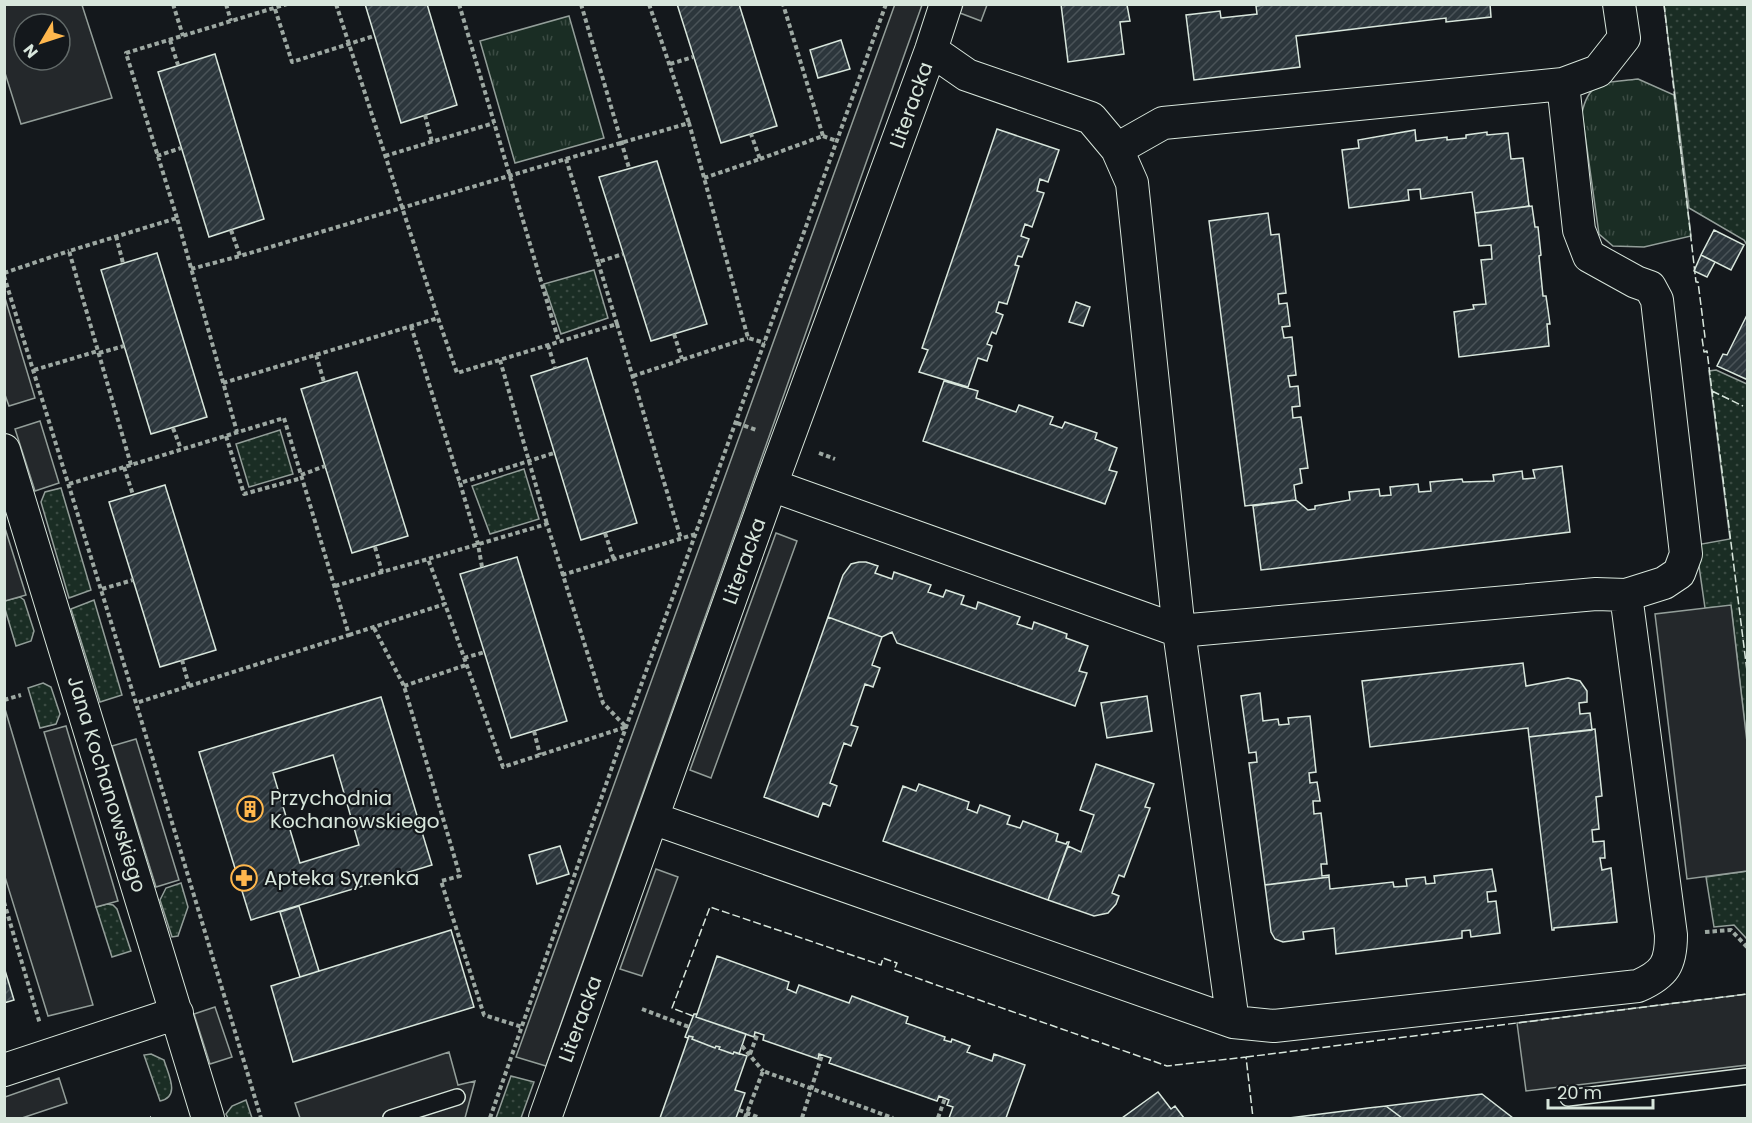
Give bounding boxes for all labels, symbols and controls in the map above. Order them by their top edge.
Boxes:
north arrow [12,12,72,72]
text: N [18,39,43,63]
street label: Literacka [882,58,940,152]
street label: Literacka [715,514,773,608]
street label: Jana Kochanowskiego [61,672,153,896]
place label: Przychodnia Kochanowskiego [270,784,440,835]
building icon: Przychodnia Kochanowskiego [235,794,265,824]
pharmacy icon: Apteka Syrenka [229,863,259,893]
place label: Apteka Syrenka [264,864,419,892]
street label: Literacka [551,972,609,1066]
scale bar [1548,1072,1653,1110]
text: 20 m [1557,1080,1602,1105]

